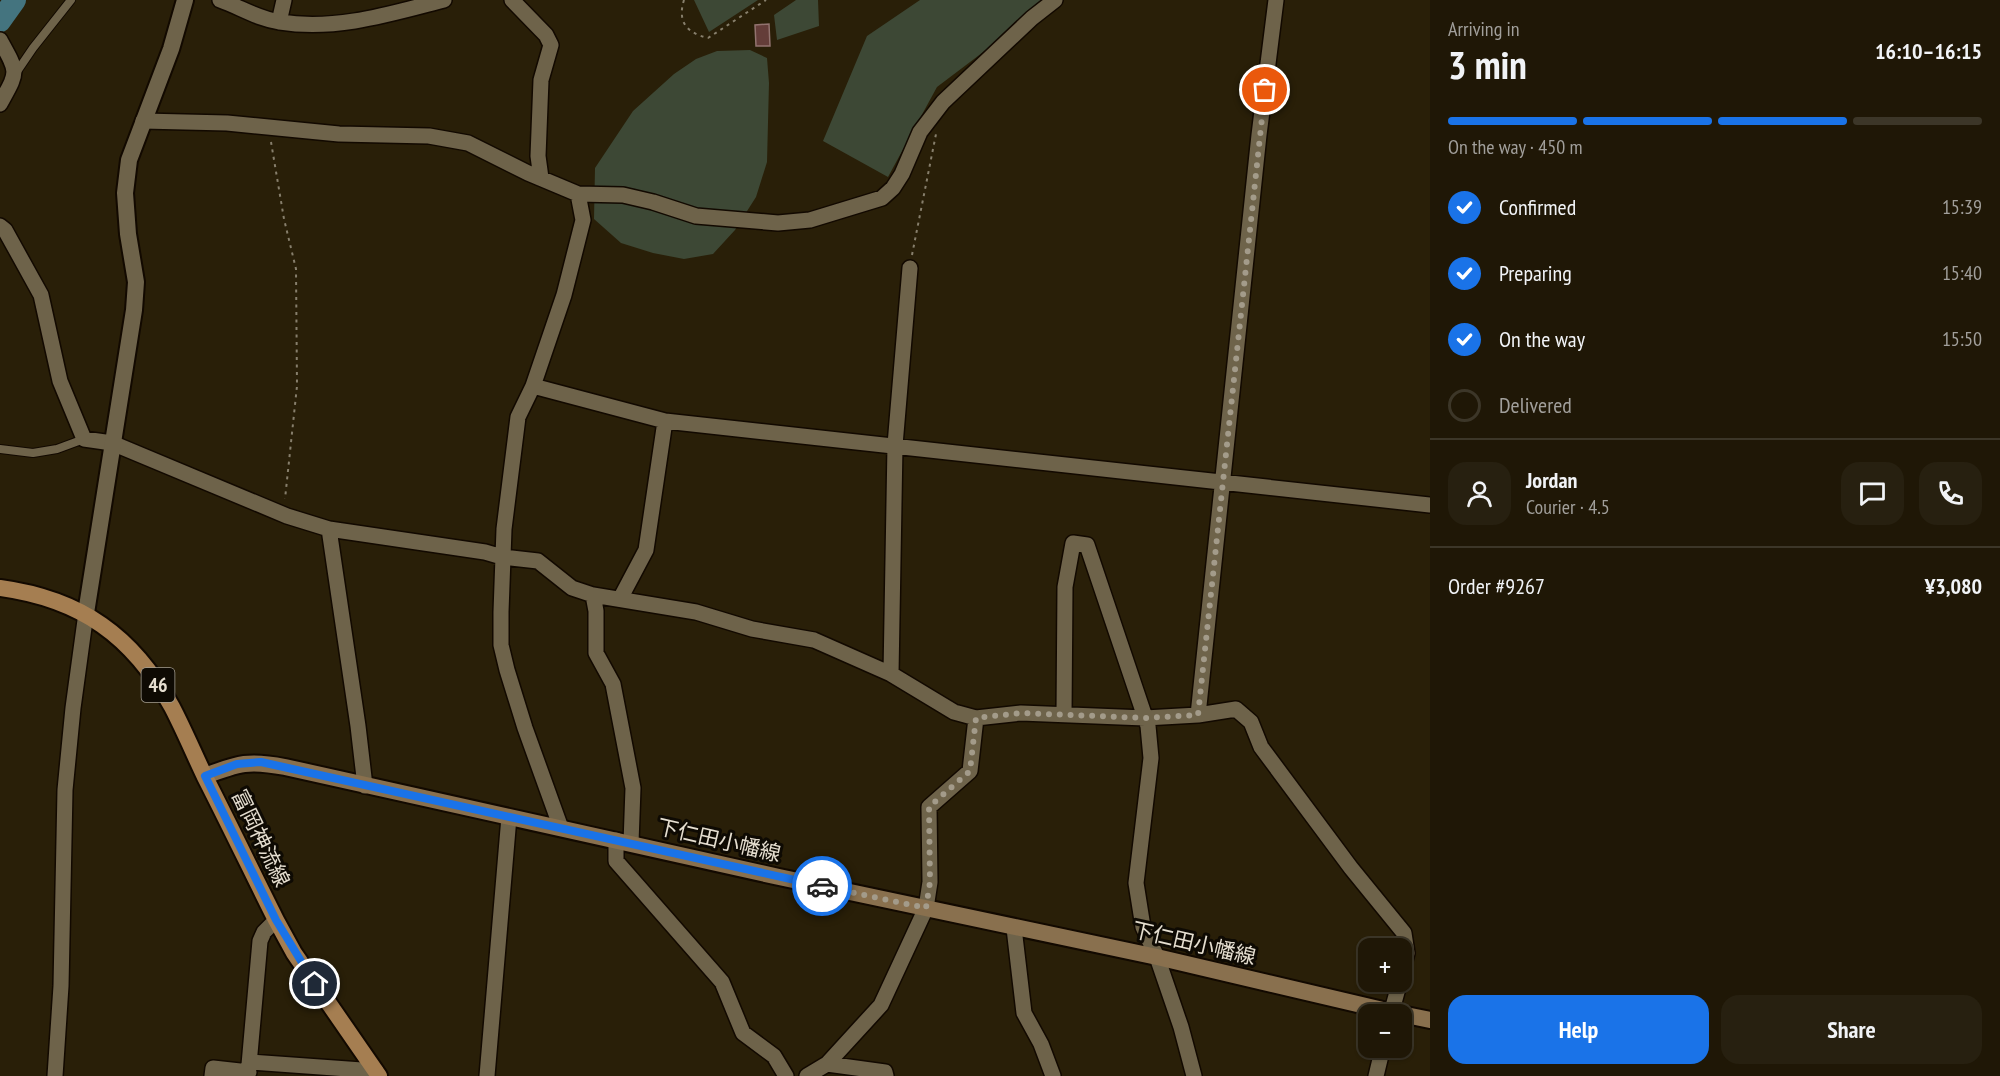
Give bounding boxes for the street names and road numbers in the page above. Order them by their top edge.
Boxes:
road number: 46 [142,668,174,702]
street label: 富岡神流線 [226,785,296,891]
street label: 下仁田小幡線 [655,813,783,867]
street label: 下仁田小幡線 [1130,916,1258,970]

